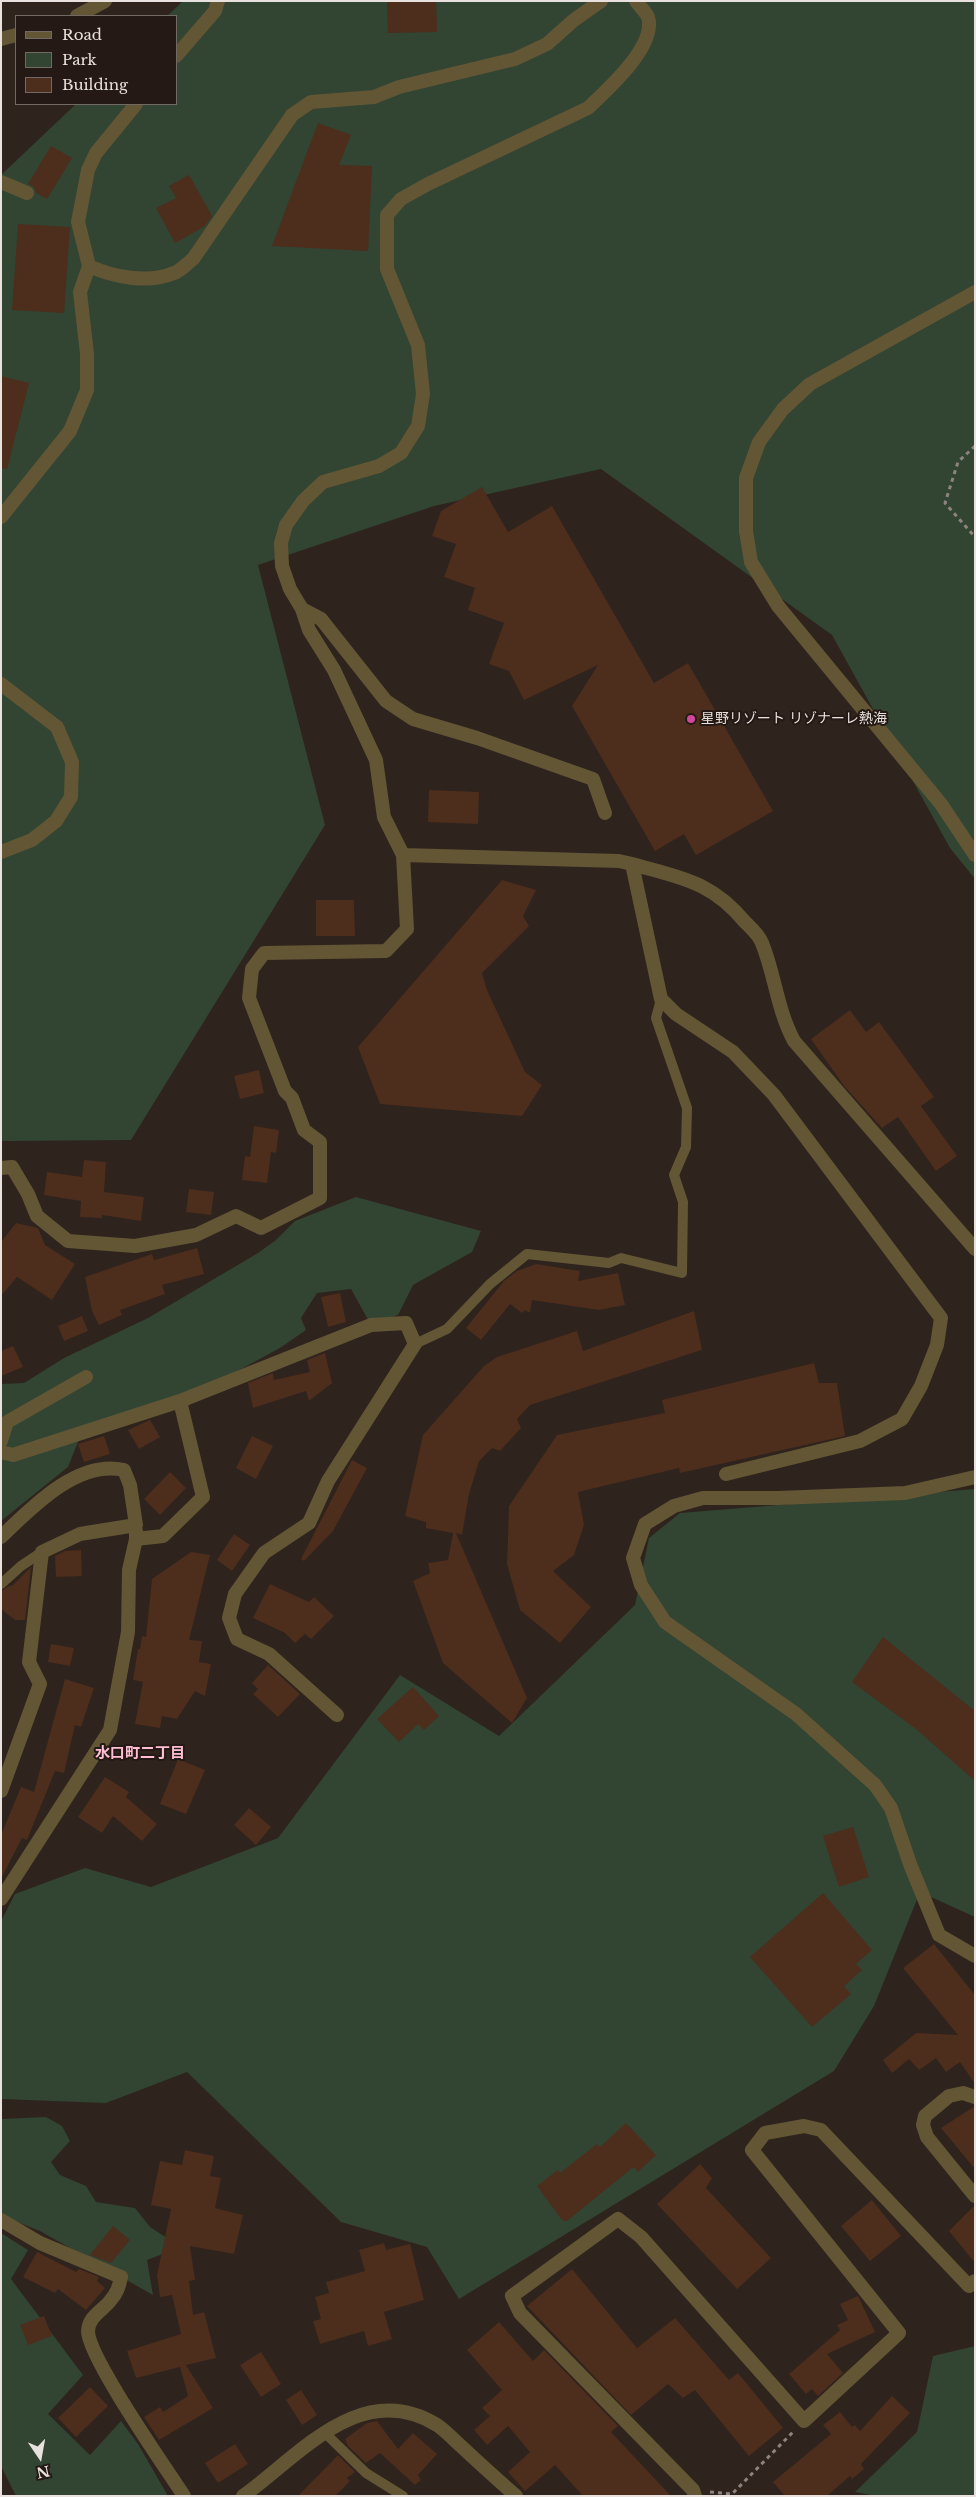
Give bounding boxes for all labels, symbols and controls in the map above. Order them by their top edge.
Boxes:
legend [15,15,178,105]
text: Road [62,25,102,44]
text: Park [62,50,97,69]
text: Building [62,75,128,94]
place label: 星野リゾート リゾナーレ熱海 [701,711,887,727]
marker: 星野リゾート リゾナーレ熱海 [685,713,697,725]
district label: 水口町二丁目 [95,1745,185,1763]
north arrow [15,2432,65,2482]
text: N [35,2461,51,2482]

